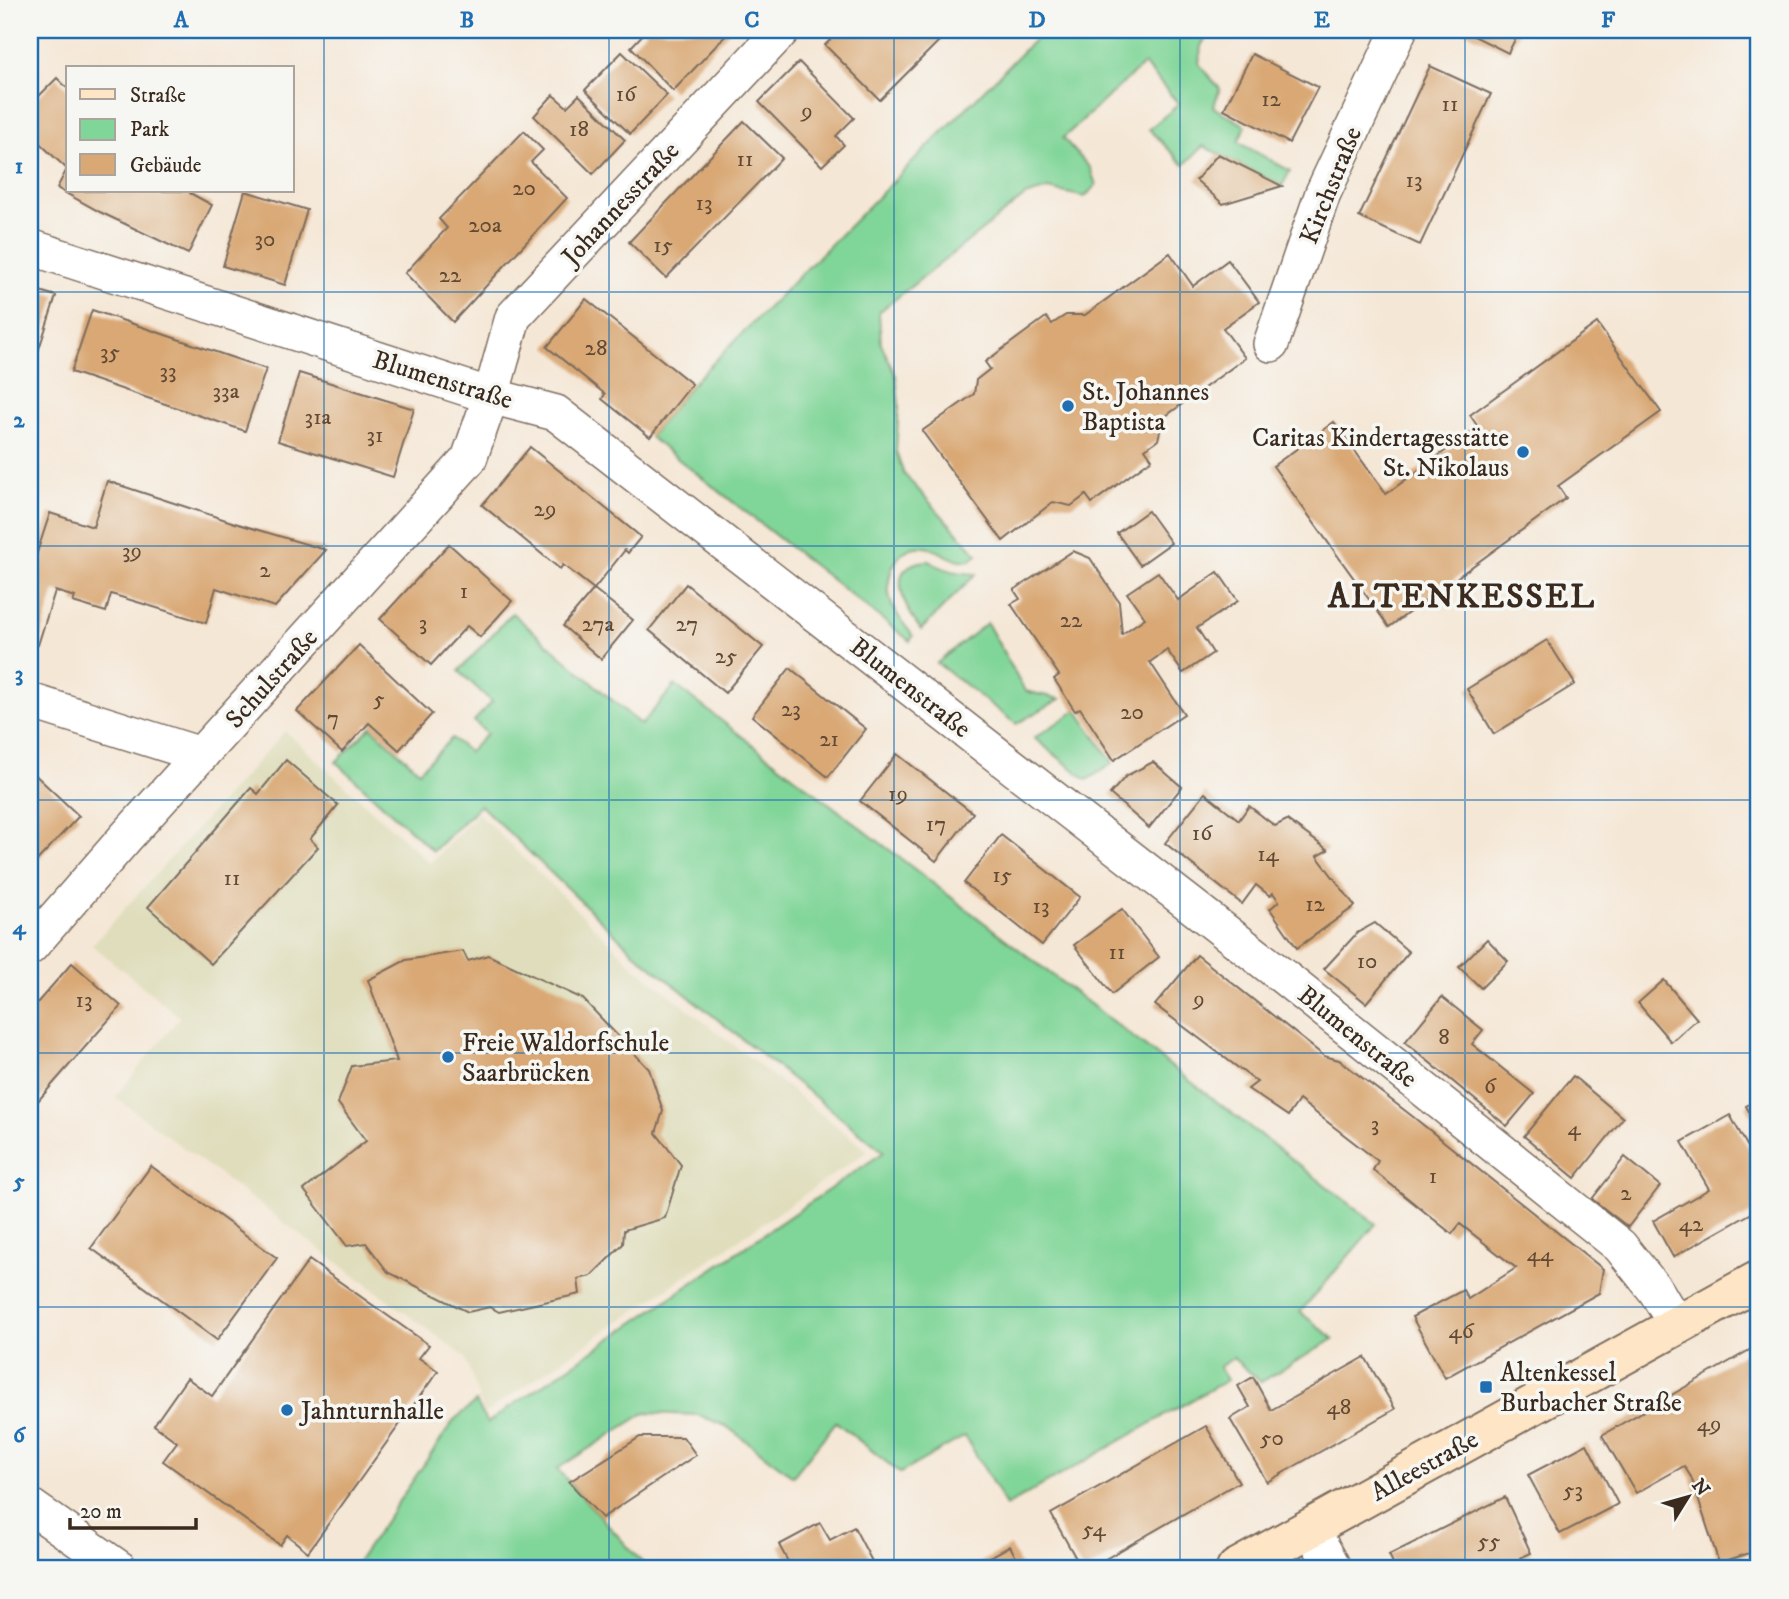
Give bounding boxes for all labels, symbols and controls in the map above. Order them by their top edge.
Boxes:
text: A [173,6,190,35]
text: B [460,6,474,35]
text: C [744,6,760,35]
text: D [1028,6,1046,35]
text: E [1314,6,1330,35]
text: F [1601,6,1616,35]
legend [66,66,294,192]
house number: 16 [616,80,637,109]
text: Straße [130,83,186,109]
house number: 12 [1261,85,1282,114]
house number: 11 [1442,90,1458,119]
house number: 9 [800,97,813,126]
house number: 18 [569,115,589,144]
text: Park [130,117,170,143]
street label: Kirchstraße [1293,122,1370,249]
street label: Johannesstraße [554,135,687,274]
house number: 11 [737,145,753,174]
text: 1 [15,152,23,181]
text: Gebäude [130,153,202,179]
house number: 13 [1405,166,1423,195]
house number: 20 [512,174,536,203]
house number: 13 [695,189,713,218]
house number: 20a [468,211,502,240]
house number: 30 [255,225,275,254]
house number: 15 [653,231,673,260]
house number: 22 [439,261,462,290]
house number: 28 [585,334,607,363]
house number: 35 [100,338,120,367]
street label: Blumenstraße [369,344,517,417]
house number: 33 [159,357,177,386]
place label: St. Johannes Baptista [1082,376,1209,439]
house number: 33a [213,377,240,406]
marker: St. Johannes Baptista [1060,398,1076,414]
house number: 31a [305,403,332,432]
text: 2 [13,406,25,435]
house number: 31 [366,421,384,450]
place label: Caritas Kindertagesstätte St. Nikolaus [1252,422,1509,485]
marker: Caritas Kindertagesstätte St. Nikolaus [1515,444,1531,460]
house number: 29 [534,495,556,524]
house number: 39 [122,537,142,566]
house number: 2 [259,556,271,585]
house number: 1 [460,577,468,606]
district label: ALTENKESSEL [1327,577,1596,618]
house number: 22 [1060,606,1083,635]
house number: 3 [419,609,427,638]
house number: 27a [582,610,615,639]
house number: 27 [676,610,698,639]
street label: Schulstraße [219,622,325,736]
street label: Blumenstraße [843,631,977,746]
house number: 25 [715,642,737,671]
text: 3 [15,660,23,689]
house number: 5 [373,685,385,714]
house number: 23 [781,695,801,724]
house number: 20 [1120,698,1144,727]
house number: 7 [327,704,339,733]
house number: 21 [819,725,839,754]
house number: 19 [888,780,908,809]
house number: 17 [926,810,946,839]
house number: 16 [1192,819,1213,848]
house number: 14 [1257,840,1280,869]
house number: 15 [992,861,1012,890]
house number: 11 [224,864,240,893]
house number: 12 [1305,890,1326,919]
house number: 13 [1032,892,1050,921]
text: 4 [12,913,27,942]
house number: 11 [1109,938,1125,967]
house number: 10 [1357,947,1377,976]
street label: Blumenstraße [1290,979,1424,1095]
house number: 9 [1192,985,1205,1014]
house number: 13 [75,986,93,1015]
house number: 8 [1438,1023,1450,1052]
place label: Freie Waldorfschule Saarbrücken [462,1027,669,1090]
marker: Freie Waldorfschule Saarbrücken [440,1049,456,1065]
house number: 6 [1484,1072,1497,1101]
house number: 3 [1371,1110,1379,1139]
house number: 4 [1567,1114,1581,1143]
house number: 1 [1429,1162,1437,1191]
text: 5 [12,1167,25,1196]
house number: 2 [1620,1179,1632,1208]
house number: 42 [1679,1210,1704,1239]
house number: 44 [1527,1240,1554,1269]
house number: 46 [1448,1317,1475,1346]
place label: Altenkessel Burbacher Straße [1500,1357,1682,1420]
marker: Altenkessel Burbacher Straße [1478,1379,1494,1395]
house number: 48 [1327,1393,1351,1422]
place label: Jahnturnhalle [299,1395,444,1428]
marker: Jahnturnhalle [279,1402,295,1418]
house number: 49 [1697,1410,1721,1439]
text: 6 [13,1421,27,1450]
street label: Alleestraße [1365,1423,1484,1509]
house number: 50 [1260,1424,1284,1453]
north arrow [1652,1462,1722,1532]
text: N [1686,1475,1714,1501]
house number: 53 [1563,1476,1583,1505]
scale bar [70,1487,196,1531]
text: 20 m [80,1499,122,1525]
house number: 54 [1082,1515,1106,1544]
house number: 55 [1478,1527,1500,1556]

